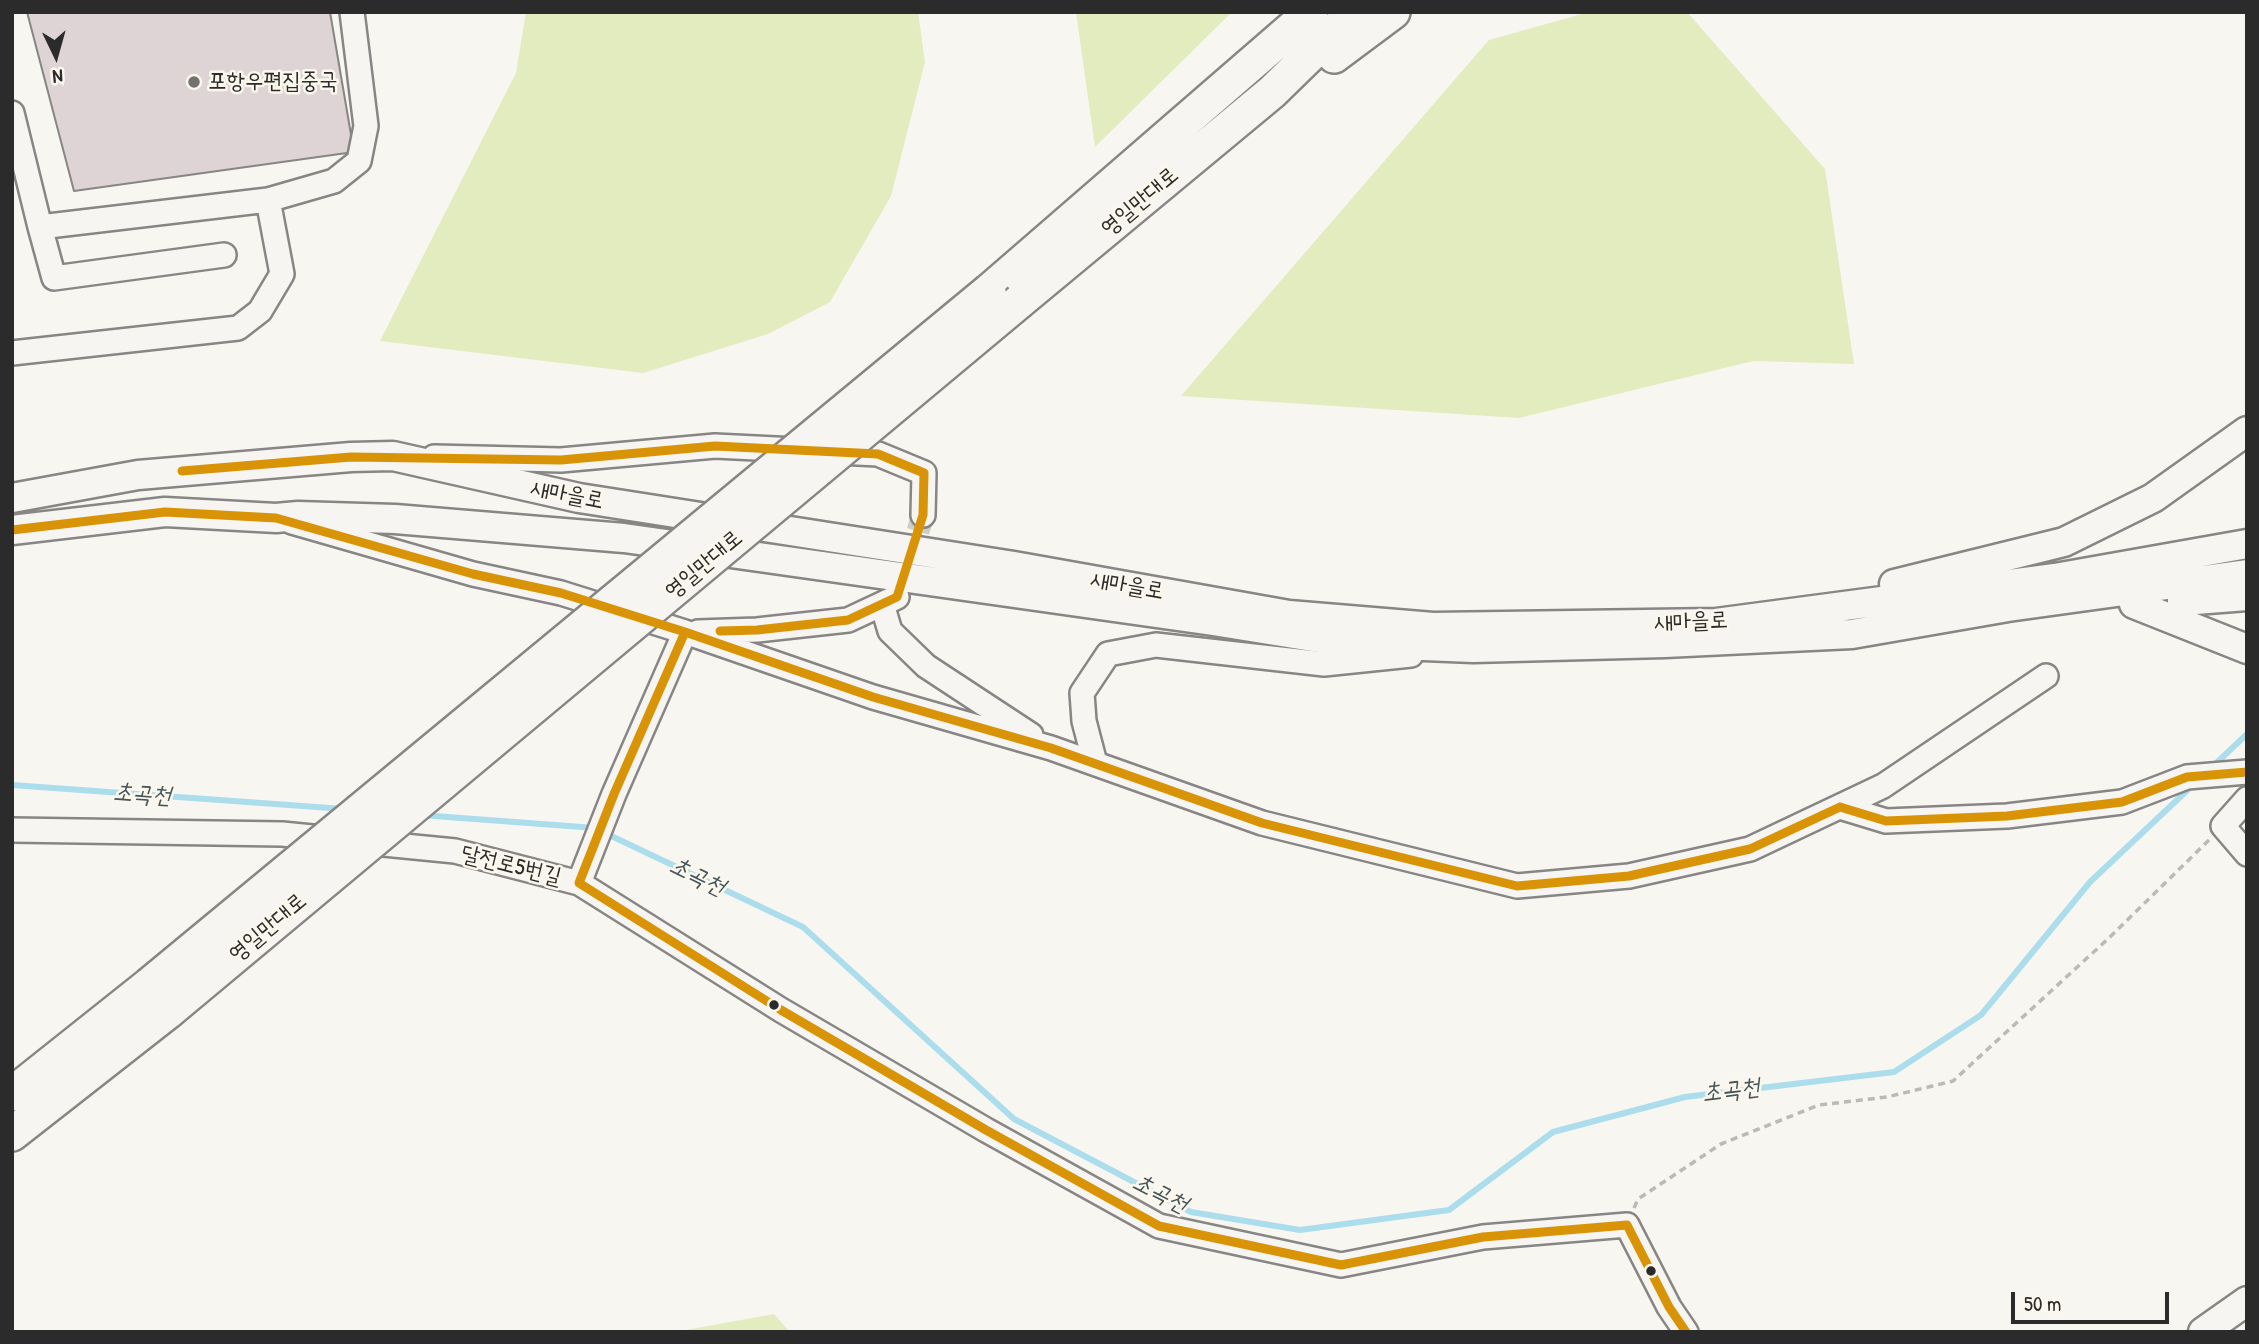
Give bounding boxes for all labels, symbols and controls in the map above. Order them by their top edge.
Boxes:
north arrow [21,21,91,91]
text: N [52,64,64,90]
place label: 포항우편집중국 [208,68,338,96]
marker: 포항우편집중국 [186,74,202,90]
street label: 영일만대로 [1096,162,1184,242]
street label: 새마을로 [528,474,606,516]
street label: 영일만대로 [660,525,748,605]
street label: 새마을로 [1088,566,1166,606]
street label: 새마을로 [1654,607,1728,637]
water label: 초곡천 [112,779,172,811]
street label: 달전로5번길 [458,840,564,892]
water label: 초곡천 [665,851,729,903]
street label: 영일만대로 [224,888,312,968]
unlabelled marker [767,998,781,1012]
water label: 초곡천 [1700,1073,1762,1109]
water label: 초곡천 [1128,1168,1192,1220]
unlabelled marker [1644,1264,1658,1278]
scale bar [2014,1278,2172,1322]
text: 50 m [2024,1289,2061,1318]

